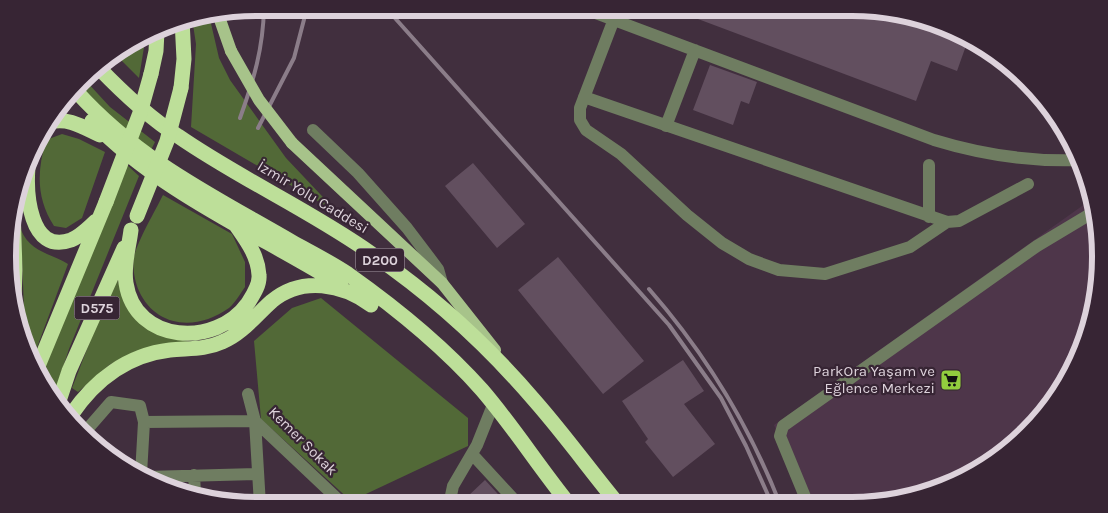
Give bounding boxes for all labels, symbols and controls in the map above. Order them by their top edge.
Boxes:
street label: İzmir Yolu Caddesi [254,157,372,237]
road number: D200 [356,248,404,272]
road number: D575 [74,296,120,320]
place label: ParkOra Yaşam ve Eğlence Merkezi [813,362,935,397]
supermarket icon: ParkOra Yaşam ve Eğlence Merkezi [939,368,963,392]
street label: Kemer Sokak [265,403,341,479]

